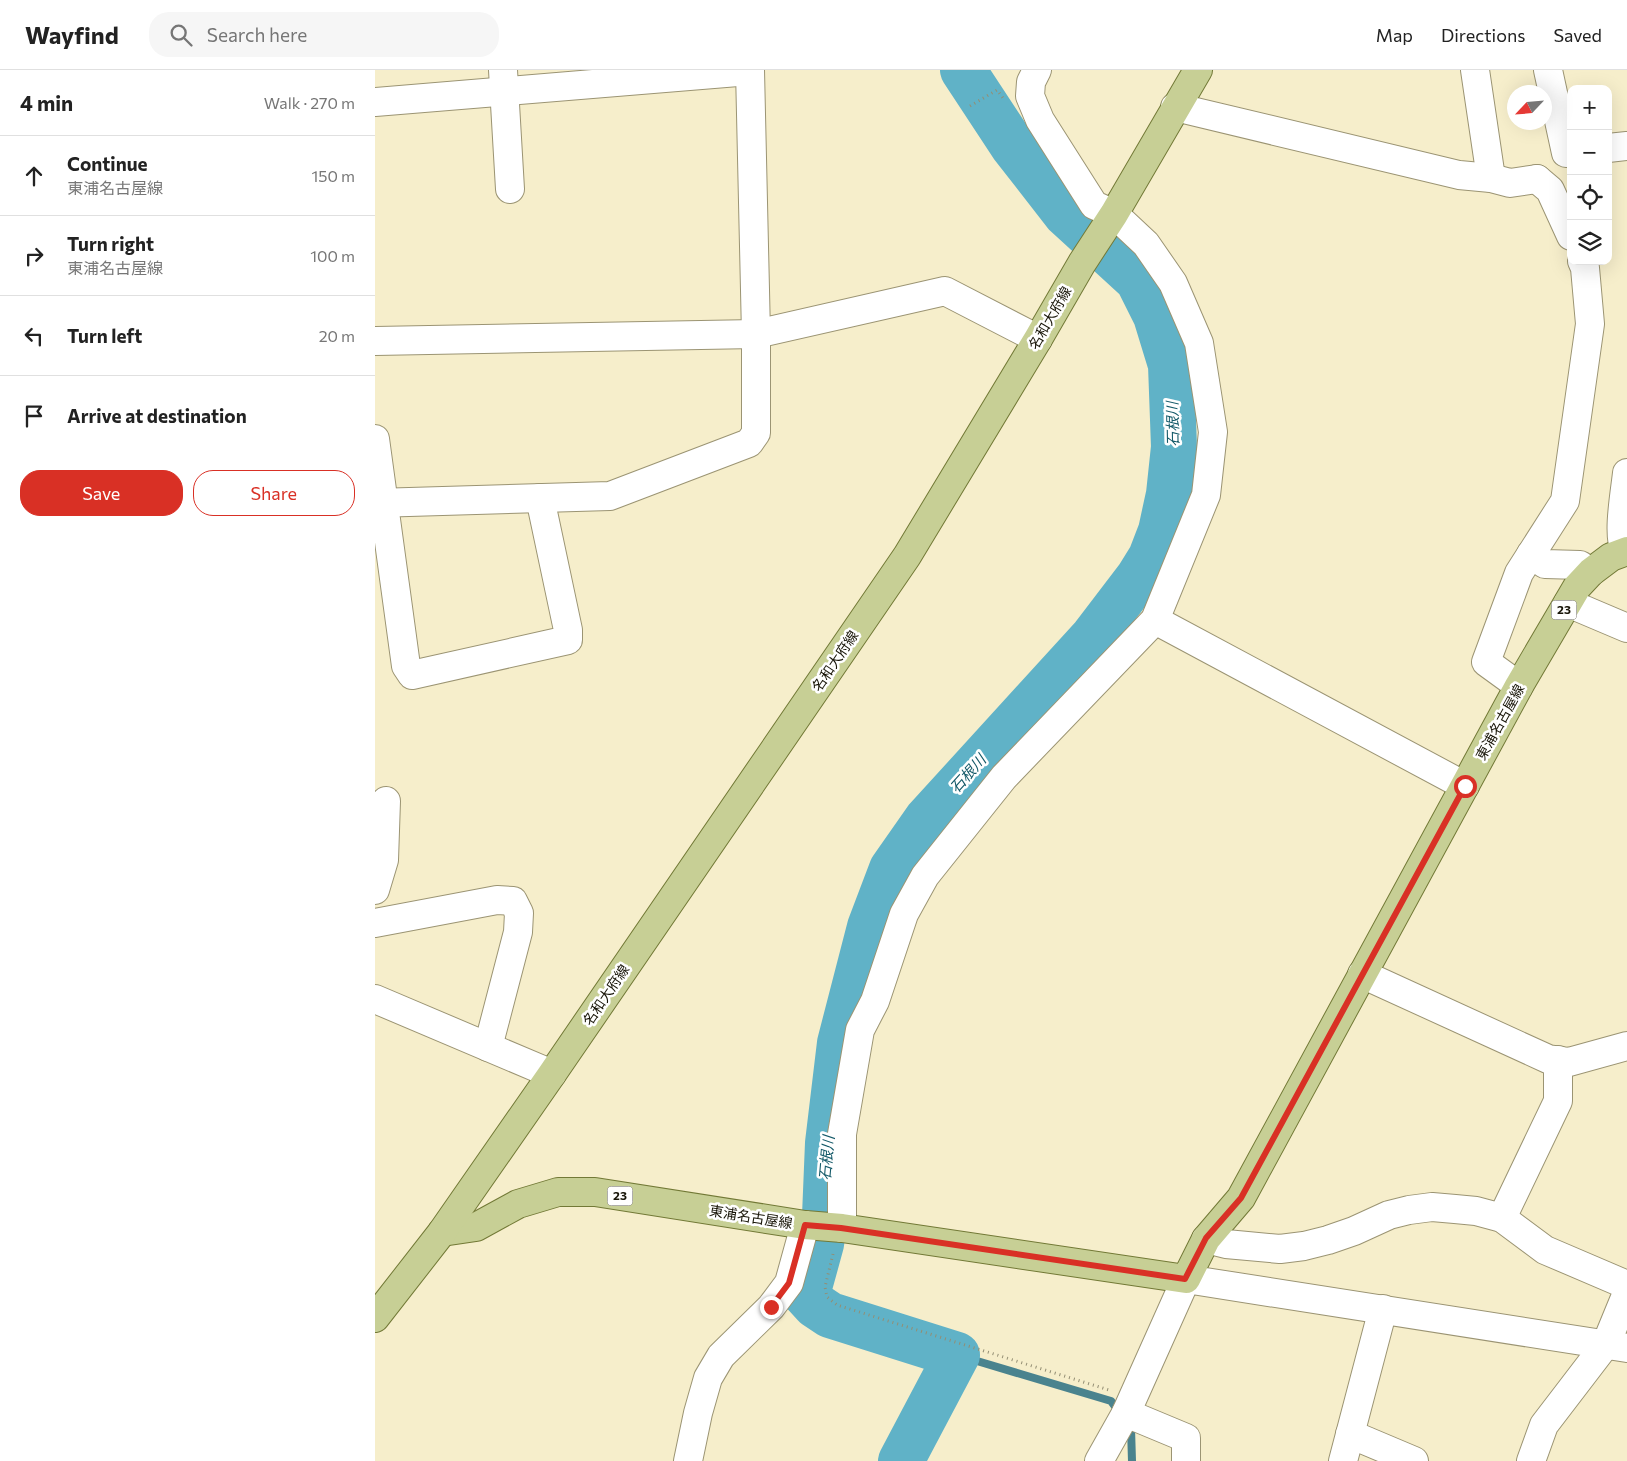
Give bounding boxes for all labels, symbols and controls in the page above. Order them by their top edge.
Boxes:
search box [149,12,499,57]
text: Wayfind [25,20,119,49]
icon: search [167,21,195,49]
text: Search here [207,23,307,46]
text: Map [1376,24,1413,46]
text: Directions [1441,24,1525,46]
text: Saved [1553,24,1602,46]
north arrow [1507,85,1552,130]
map controls [1567,85,1612,265]
button: + [1567,85,1612,130]
text: 4 min [20,90,73,115]
text: Walk · 270 m [264,93,355,112]
button: − [1567,130,1612,175]
text: Continue [67,152,147,175]
icon: ahead [20,162,48,190]
text: 150 m [312,166,355,185]
button: locate [1567,175,1612,220]
text: 東浦名古屋線 [67,178,163,197]
button: layers [1567,220,1612,265]
text: Turn right [67,232,154,255]
icon: right [20,242,48,270]
text: 100 m [310,246,355,265]
text: 東浦名古屋線 [67,258,163,277]
street label: 名和大府線 [1025,283,1074,352]
icon: left [20,322,48,350]
text: Turn left [67,324,142,347]
text: 20 m [319,326,355,345]
water label: 石根川 [1163,399,1181,447]
icon: arrive [20,402,48,430]
text: Arrive at destination [67,404,247,427]
button: Save [20,470,183,516]
button: Share [193,470,355,516]
road number: 23 [1551,600,1577,620]
street label: 名和大府線 [808,627,861,694]
street label: 東浦名古屋線 [1472,681,1527,763]
water label: 石根川 [946,749,990,796]
route start [1454,775,1477,798]
street label: 名和大府線 [579,961,632,1028]
water label: 石根川 [815,1133,837,1181]
road number: 23 [607,1186,633,1206]
street label: 東浦名古屋線 [708,1202,794,1231]
route end [760,1296,783,1319]

